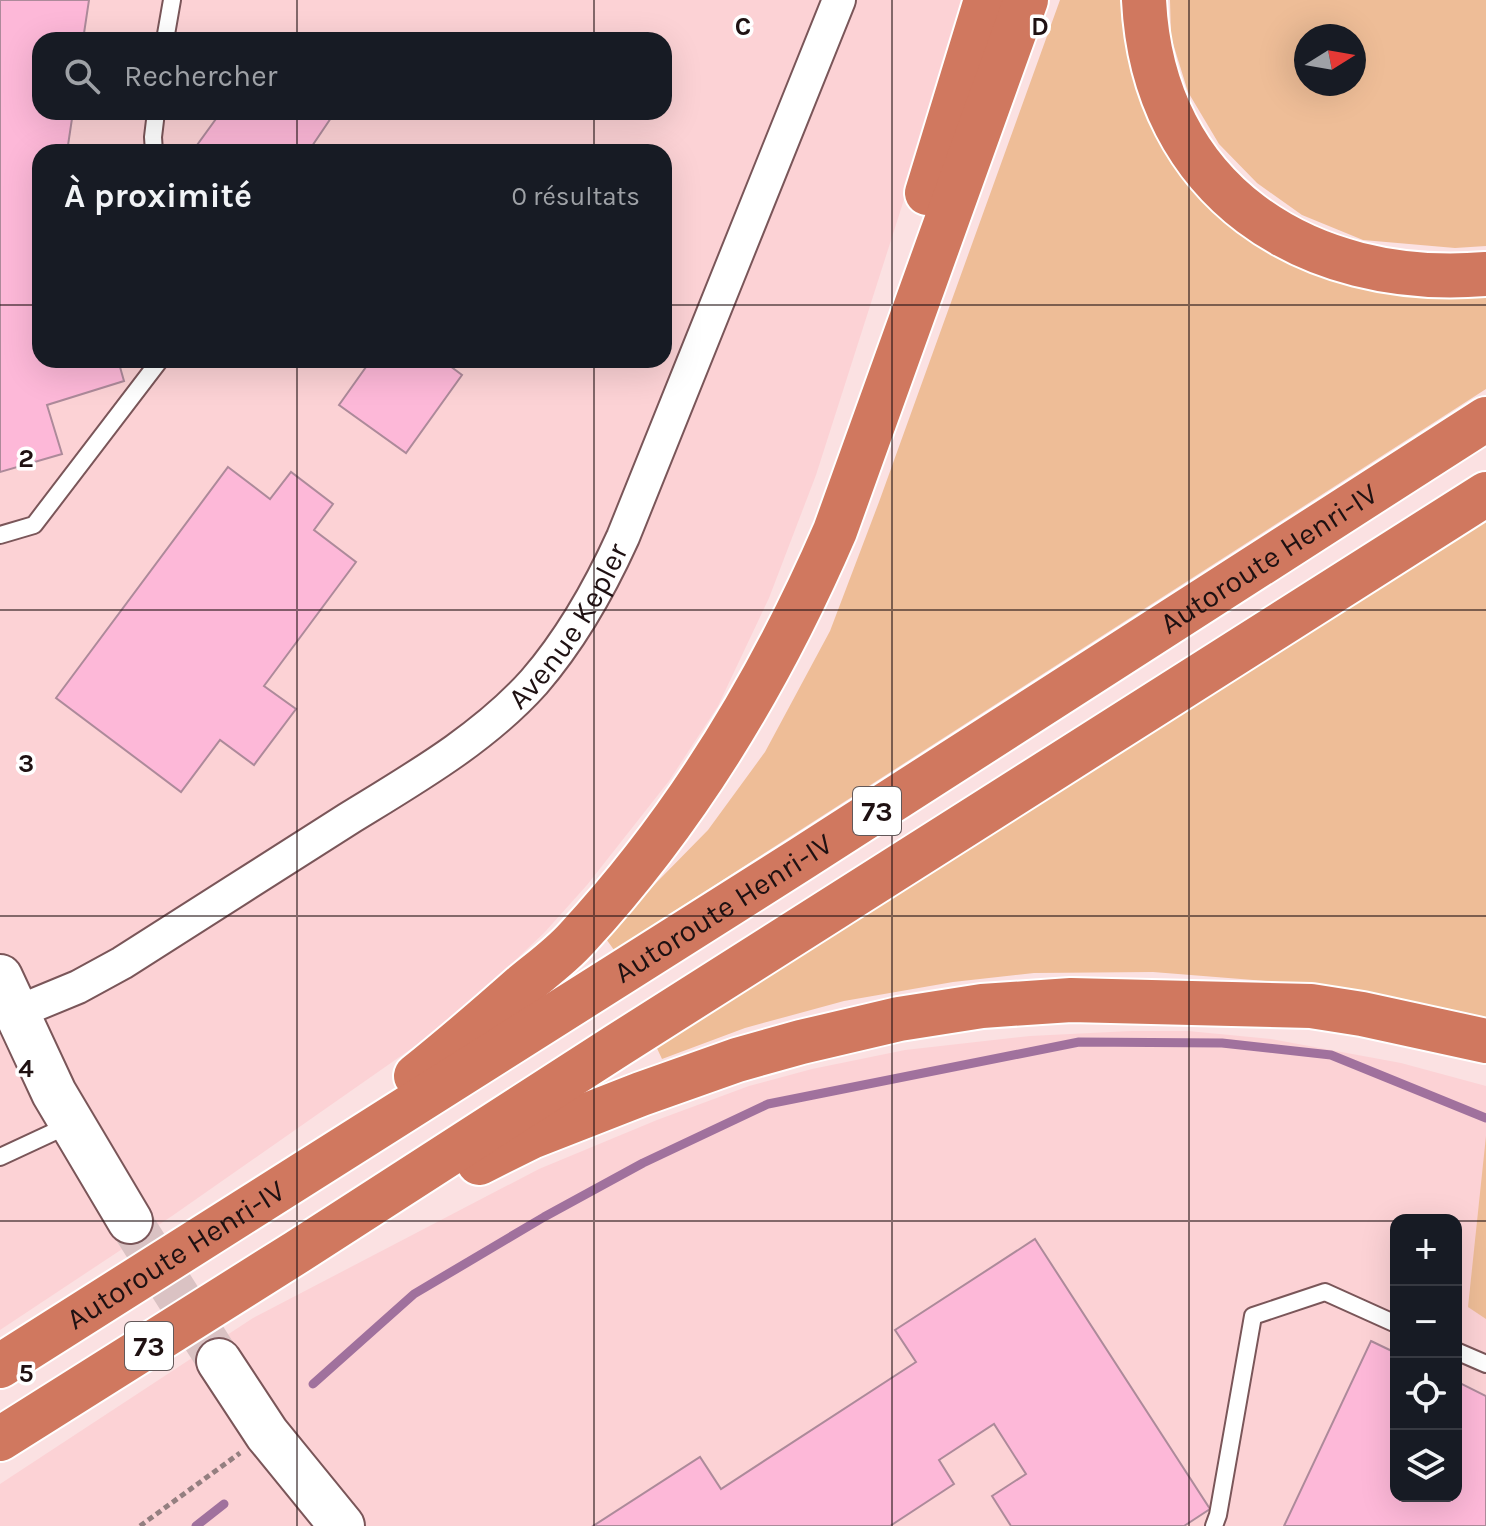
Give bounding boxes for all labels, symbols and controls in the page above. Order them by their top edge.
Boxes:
text: C [735,11,751,42]
text: D [1031,11,1049,42]
north arrow [1294,24,1366,96]
search box [32,32,672,120]
icon: search [60,54,104,98]
text: Rechercher [124,58,277,94]
text: À proximité [64,176,252,216]
text: 0 résultats [511,181,640,212]
text: 2 [18,443,34,474]
street label: Autoroute Henri-IV [1153,475,1384,642]
street label: Avenue Kepler [500,537,636,716]
text: 3 [18,748,34,779]
road number: 73 [853,787,901,835]
street label: Autoroute Henri-IV [607,826,839,991]
text: 4 [18,1053,34,1084]
street label: Autoroute Henri-IV [60,1172,292,1337]
map controls [1390,1214,1462,1502]
button: + [1390,1214,1462,1286]
button: − [1390,1286,1462,1358]
road number: 73 [125,1322,173,1370]
text: 5 [18,1358,34,1389]
button: locate [1390,1358,1462,1430]
button: layers [1390,1430,1462,1502]

